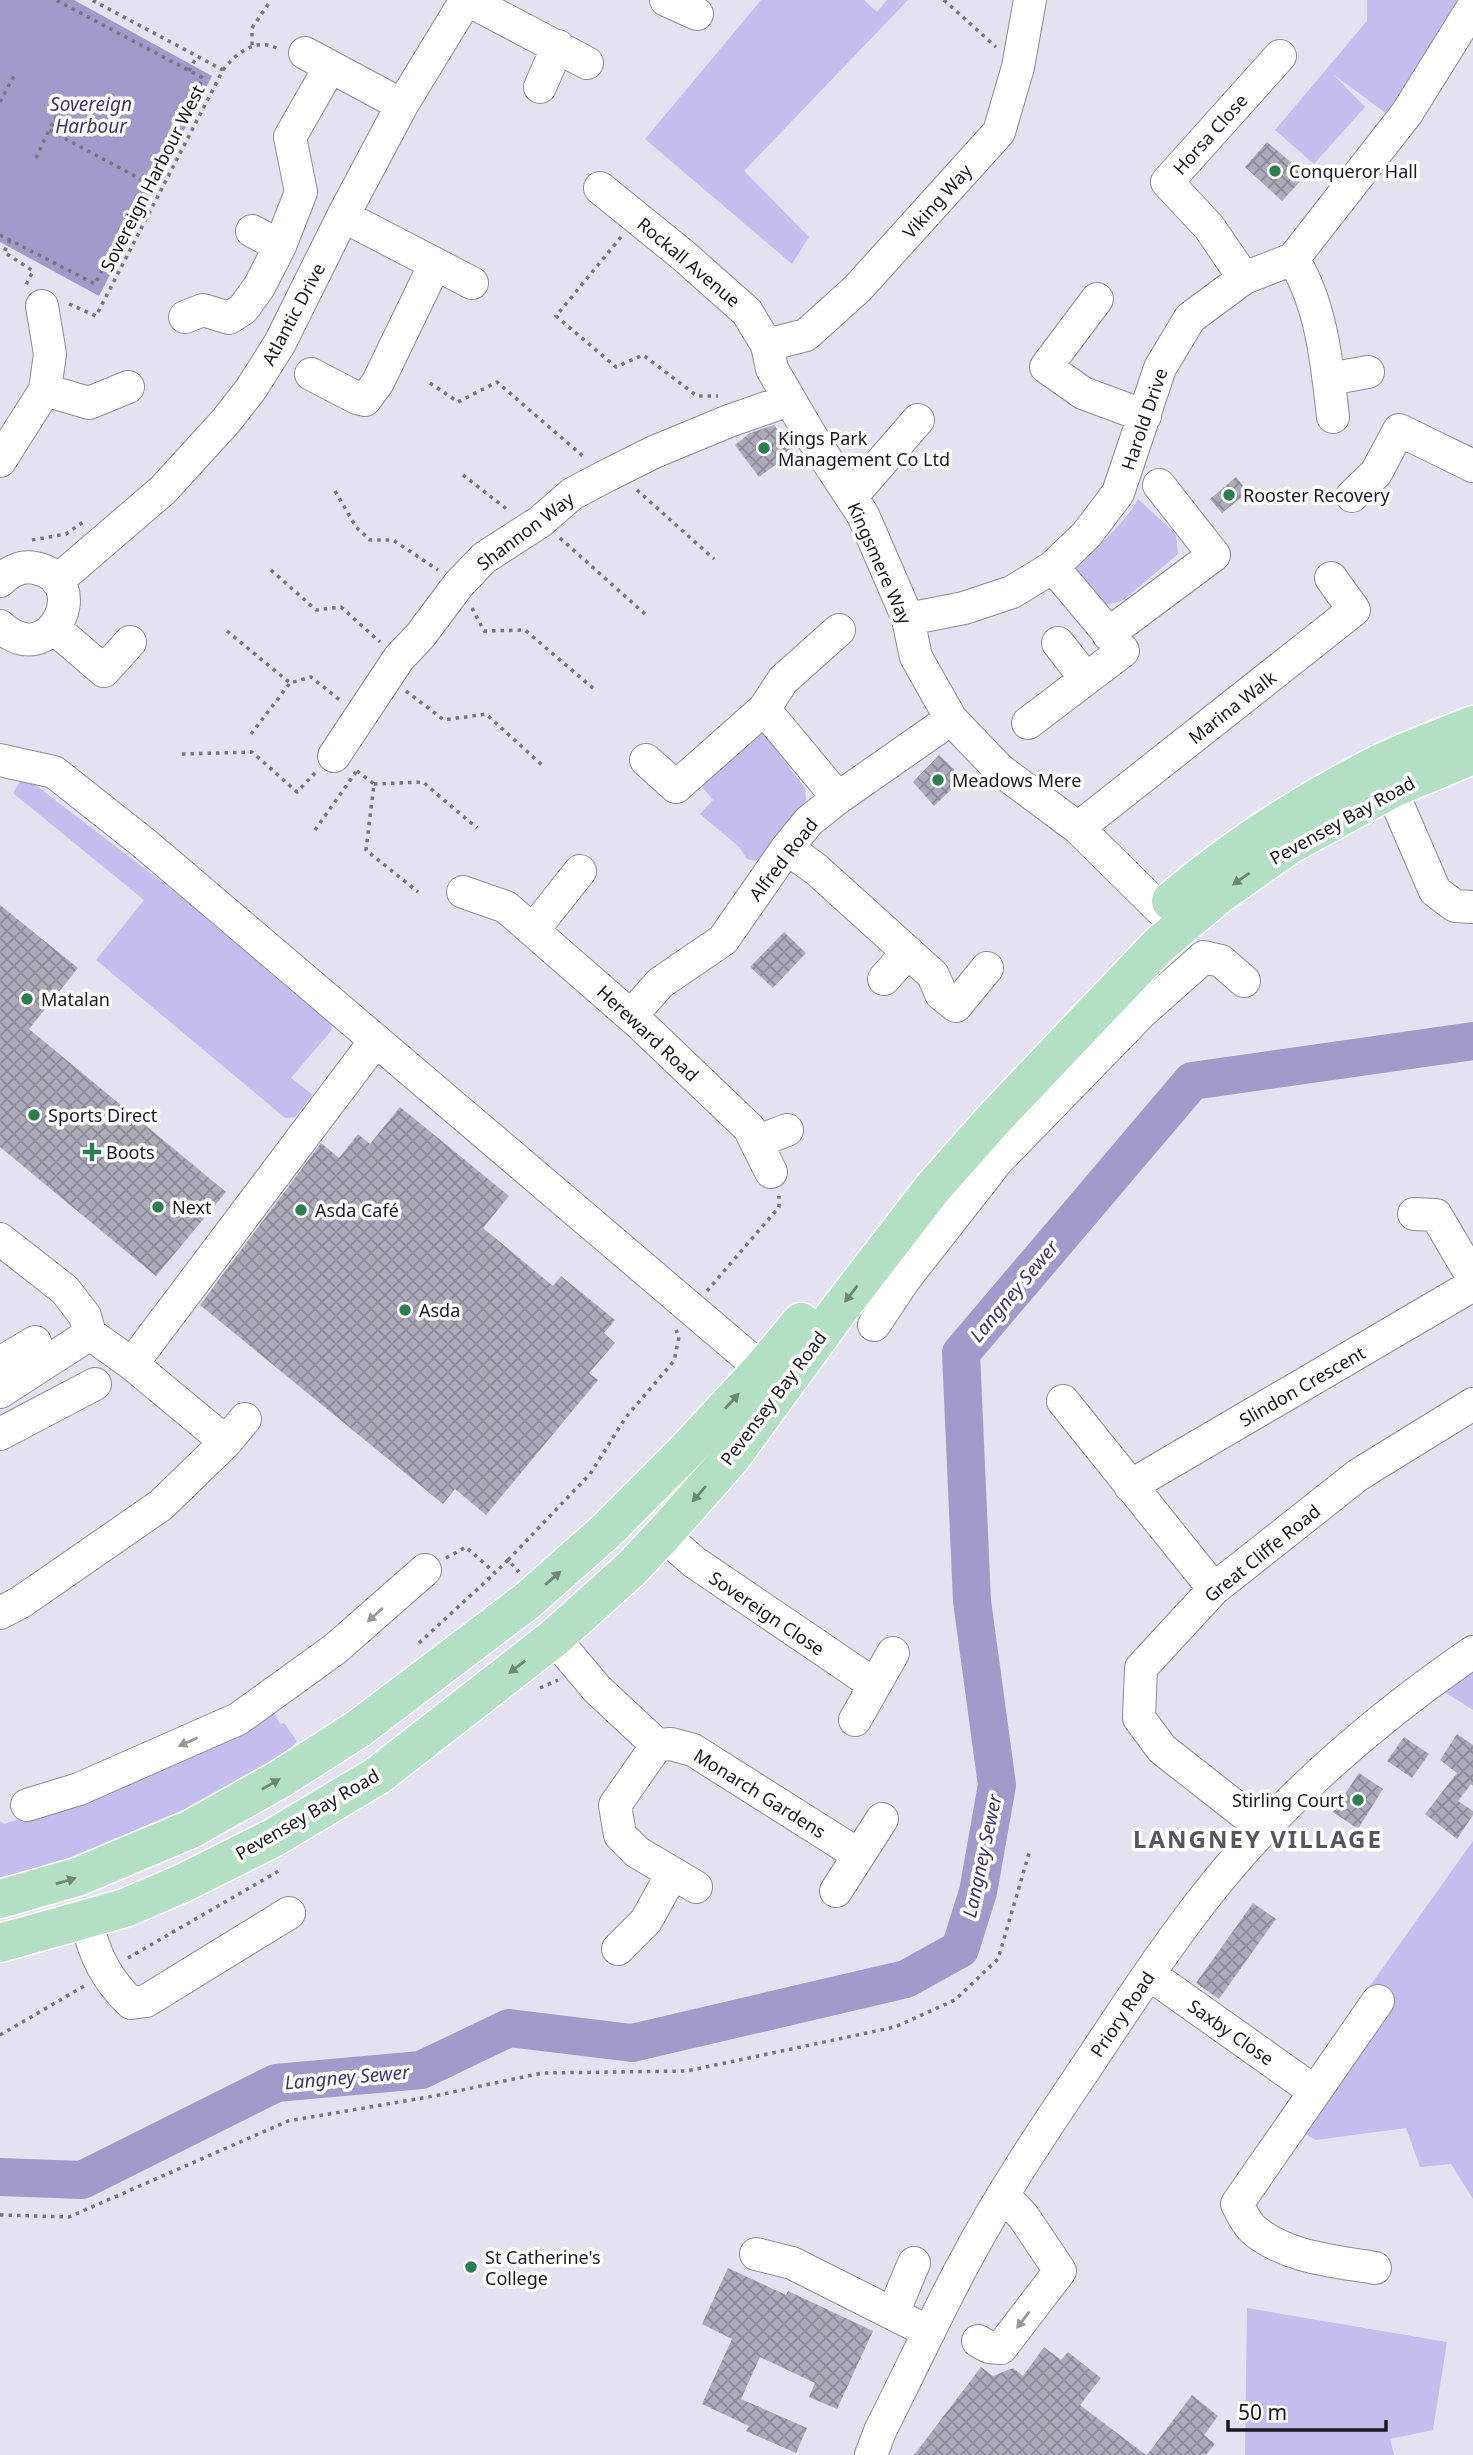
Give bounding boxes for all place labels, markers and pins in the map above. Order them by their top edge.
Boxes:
place label: Conqueror Hall [1289,159,1418,183]
marker: Conqueror Hall [1267,163,1283,179]
place label: Kings Park Management Co Ltd [778,426,950,471]
marker: Kings Park Management Co Ltd [756,440,772,456]
place label: Rooster Recovery [1243,483,1391,507]
marker: Rooster Recovery [1221,487,1237,503]
place label: Meadows Mere [952,768,1081,792]
marker: Meadows Mere [930,772,946,788]
place label: Matalan [41,987,110,1011]
marker: Matalan [19,991,35,1007]
place label: Sports Direct [48,1103,158,1127]
marker: Sports Direct [26,1107,42,1123]
place label: Boots [106,1140,155,1164]
marker: Boots [84,1144,100,1160]
place label: Next [172,1195,212,1219]
place label: Asda Café [315,1198,399,1222]
marker: Next [150,1199,166,1215]
marker: Asda Café [293,1202,309,1218]
place label: Asda [419,1298,460,1322]
marker: Asda [397,1302,413,1318]
place label: Stirling Court [1232,1788,1344,1812]
marker: Stirling Court [1350,1792,1366,1808]
place label: St Catherine's College [485,2245,601,2290]
marker: St Catherine's College [463,2259,479,2275]

